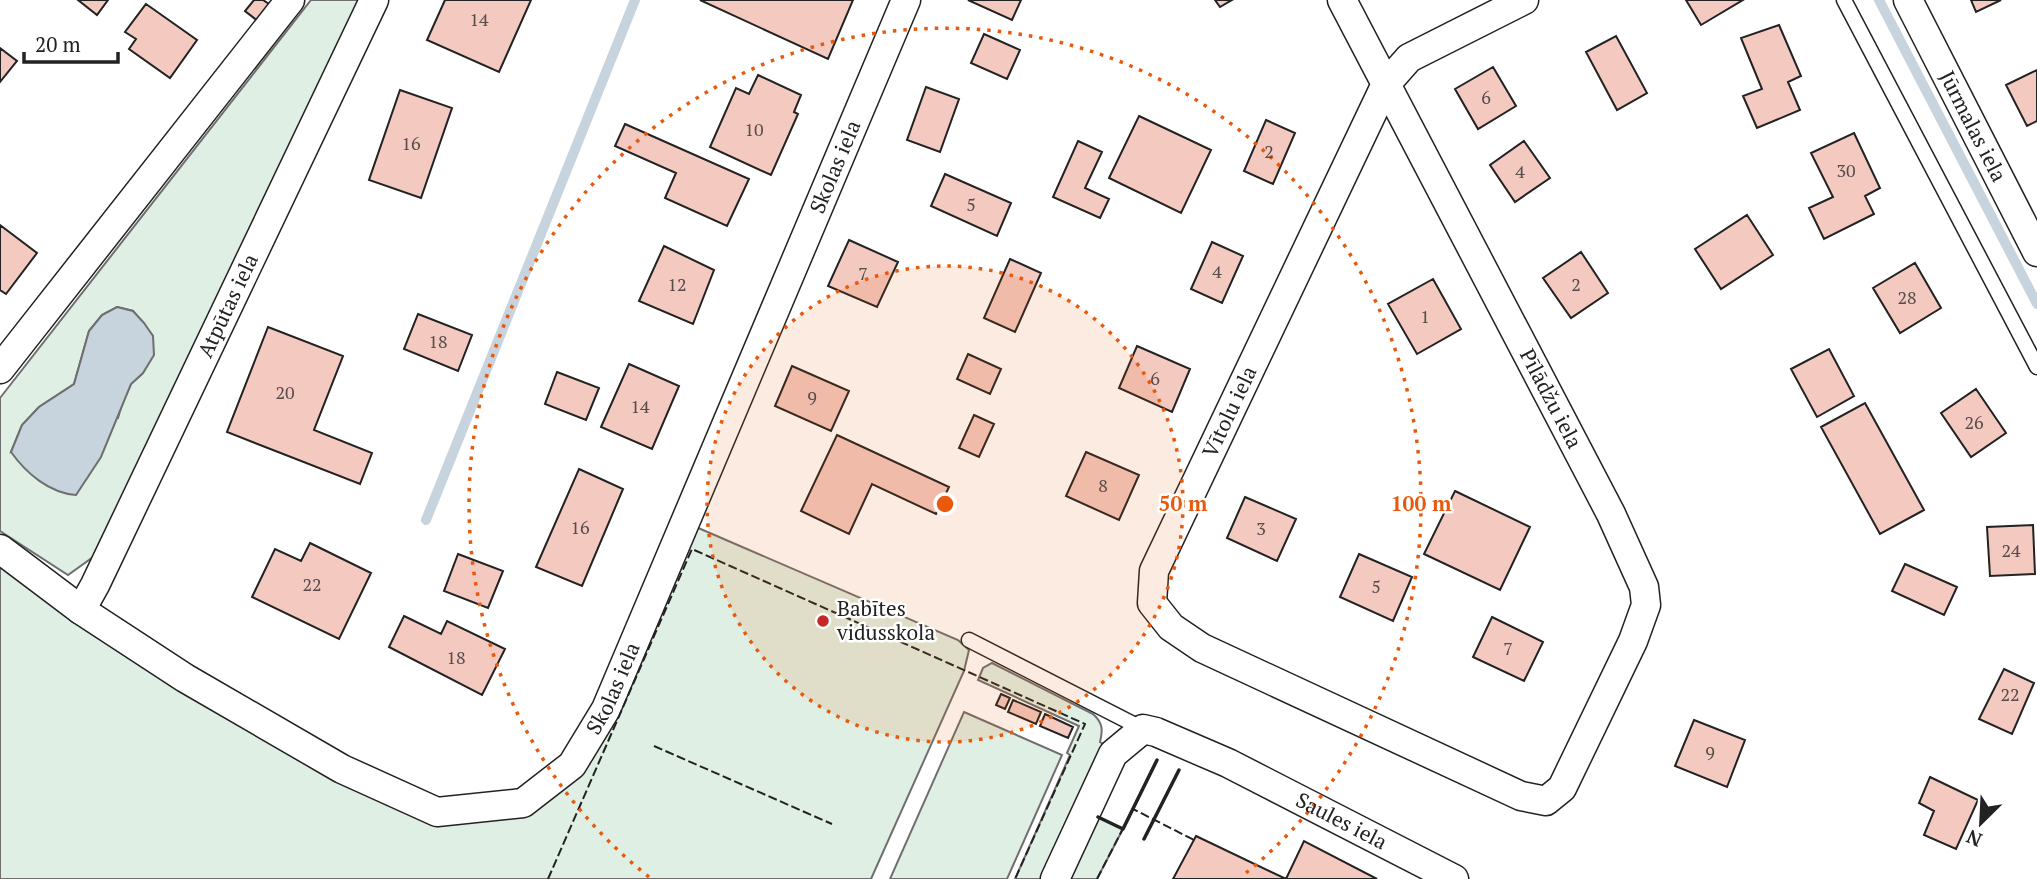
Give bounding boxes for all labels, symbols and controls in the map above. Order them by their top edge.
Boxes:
house number: 14 [469,7,489,31]
scale bar [24,21,119,65]
text: 20 m [35,30,81,58]
street label: Jūrmalas iela [1934,66,2014,187]
house number: 6 [1481,85,1491,109]
street label: Skolas iela [802,115,867,217]
house number: 10 [744,117,764,141]
house number: 16 [401,131,421,155]
house number: 2 [1264,139,1274,163]
house number: 30 [1836,158,1856,182]
house number: 4 [1515,159,1525,183]
house number: 5 [966,192,976,216]
street label: Atpūtas iela [191,249,264,362]
house number: 4 [1212,259,1222,283]
house number: 7 [858,261,868,285]
house number: 12 [667,272,687,296]
house number: 2 [1571,272,1581,296]
house number: 28 [1897,285,1917,309]
house number: 1 [1420,304,1430,328]
house number: 18 [428,329,448,353]
street label: Pīlādžu iela [1514,344,1589,453]
street label: Vītolu iela [1195,361,1263,462]
house number: 6 [1150,366,1160,390]
house number: 20 [275,380,295,404]
house number: 9 [807,385,817,409]
house number: 14 [630,394,650,418]
house number: 26 [1964,410,1984,434]
house number: 8 [1098,473,1108,497]
text: 50 m [1159,489,1208,517]
text: 100 m [1391,489,1452,517]
centre of rings [933,492,957,516]
house number: 16 [570,515,590,539]
house number: 3 [1256,516,1266,540]
house number: 24 [2001,538,2021,562]
house number: 22 [302,572,322,596]
house number: 5 [1371,574,1381,598]
place label: Babītes vidusskola [836,594,935,646]
marker: Babītes vidusskola [815,613,831,629]
house number: 7 [1503,636,1513,660]
street label: Skolas iela [579,638,646,739]
house number: 18 [446,645,466,669]
house number: 22 [2000,682,2020,706]
house number: 9 [1705,740,1715,764]
street label: Saules iela [1291,785,1393,856]
north arrow [1946,788,2016,858]
text: N [1962,824,1986,853]

